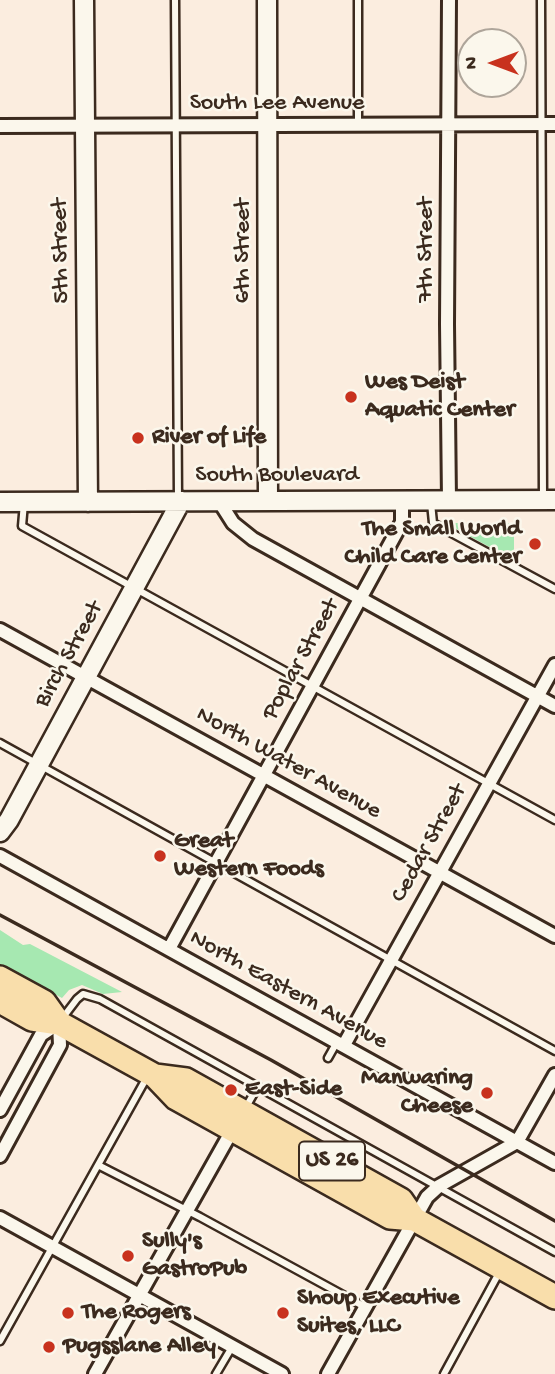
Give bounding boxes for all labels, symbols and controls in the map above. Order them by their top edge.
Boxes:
north arrow [457,28,527,98]
text: N [461,57,484,69]
street label: South Lee Avenue [190,90,364,118]
street label: 5th Street [47,198,77,304]
street label: 7th Street [413,198,441,302]
street label: 6th Street [230,199,258,303]
place label: Wes Deist Aquatic Center [365,369,514,425]
marker: Wes Deist Aquatic Center [343,389,359,405]
place label: River of Life [152,424,266,452]
marker: River of Life [130,430,146,446]
street label: South Boulevard [195,462,359,490]
place label: The Small World Child Care Center [344,516,521,572]
marker: The Small World Child Care Center [527,536,543,552]
street label: Poplar Street [257,594,347,726]
street label: Birch Street [29,597,111,713]
street label: North Water Avenue [190,701,386,827]
street label: Cedar Street [386,780,474,908]
place label: Great Western Foods [174,828,323,884]
marker: Great Western Foods [152,848,168,864]
street label: North Eastern Avenue [184,925,392,1057]
place label: Manwaring Cheese [361,1065,473,1121]
place label: East-Side [245,1076,342,1104]
marker: East-Side [223,1082,239,1098]
marker: Manwaring Cheese [479,1085,495,1101]
road number: US 26 [299,1142,365,1180]
place label: Sully's GastroPub [142,1228,247,1284]
marker: Sully's GastroPub [120,1248,136,1264]
place label: Shoup Executive Suites, LLC [297,1285,460,1341]
place label: The Rogers [82,1299,191,1327]
marker: The Rogers [60,1305,76,1321]
marker: Shoup Executive Suites, LLC [275,1305,291,1321]
place label: Pugsslane Alley [63,1333,216,1361]
marker: Pugsslane Alley [41,1339,57,1355]

